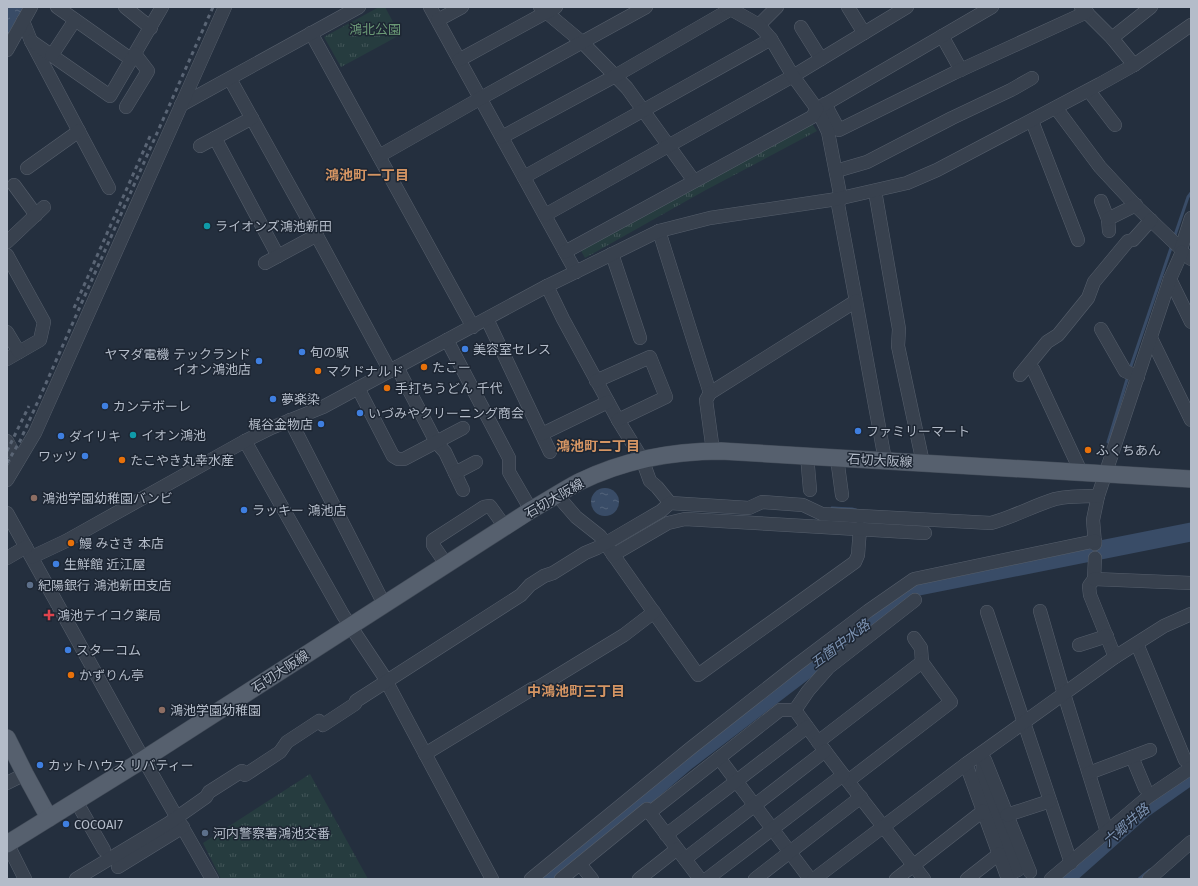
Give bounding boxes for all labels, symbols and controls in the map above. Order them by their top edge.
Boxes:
park label: 鴻北公園 [349,22,401,37]
district label: 鴻池町一丁目 [325,167,409,184]
place label: ライオンズ鴻池新田 [215,219,332,234]
marker: ライオンズ鴻池新田 [202,221,212,231]
place label: 美容室セレス [473,342,551,357]
marker: 美容室セレス [460,344,470,354]
place label: 旬の駅 [310,345,349,360]
place label: ヤマダ電機 テックランド イオン鴻池店 [105,347,251,377]
marker: 旬の駅 [297,347,307,357]
marker: ヤマダ電機 テックランド イオン鴻池店 [254,356,264,366]
place label: たこー [432,360,471,375]
marker: たこー [419,362,429,372]
place label: マクドナルド [326,364,404,379]
marker: マクドナルド [313,366,323,376]
place label: 手打ちうどん 千代 [395,381,502,396]
marker: 手打ちうどん 千代 [382,383,392,393]
place label: 夢楽染 [281,392,320,407]
marker: 夢楽染 [268,394,278,404]
place label: カンテボーレ [113,399,191,414]
marker: カンテボーレ [100,401,110,411]
place label: いづみやクリーニング商会 [368,406,524,421]
marker: いづみやクリーニング商会 [355,408,365,418]
place label: 梶谷金物店 [248,417,313,432]
marker: 梶谷金物店 [316,419,326,429]
place label: ファミリーマート [866,424,970,439]
marker: ファミリーマート [853,426,863,436]
place label: イオン鴻池 [141,428,206,443]
place label: ダイリキ [69,429,121,444]
marker: イオン鴻池 [128,430,138,440]
marker: ダイリキ [56,431,66,441]
district label: 鴻池町二丁目 [556,438,640,455]
place label: ふくちあん [1096,443,1161,458]
marker: ふくちあん [1083,445,1093,455]
place label: ワッツ [38,449,77,464]
marker: ワッツ [80,451,90,461]
street label: 石切大阪線 [847,451,913,470]
place label: たこやき丸幸水産 [130,453,234,468]
marker: たこやき丸幸水産 [117,455,127,465]
street label: 石切大阪線 [522,476,586,521]
place label: 鴻池学園幼稚園バンビ [42,491,173,506]
marker: 鴻池学園幼稚園バンビ [29,493,39,503]
place label: ラッキー 鴻池店 [252,503,346,518]
marker: ラッキー 鴻池店 [239,505,249,515]
place label: 鰻 みさき 本店 [79,536,164,551]
marker: 鰻 みさき 本店 [66,538,76,548]
place label: 生鮮館 近江屋 [64,557,145,572]
marker: 生鮮館 近江屋 [51,559,61,569]
place label: 紀陽銀行 鴻池新田支店 [38,578,171,593]
marker: 紀陽銀行 鴻池新田支店 [25,580,35,590]
place label: 鴻池テイコク薬局 [57,608,161,623]
marker: 鴻池テイコク薬局 [44,610,54,620]
water label: 五箇中水路 [807,616,874,672]
place label: スターコム [76,643,141,658]
marker: スターコム [63,645,73,655]
street label: 石切大阪線 [249,647,312,695]
place label: かずりん亭 [79,668,144,683]
marker: かずりん亭 [66,670,76,680]
district label: 中鴻池町三丁目 [527,683,625,700]
place label: 鴻池学園幼稚園 [170,703,261,718]
marker: 鴻池学園幼稚園 [157,705,167,715]
place label: カットハウス リバティー [48,758,194,773]
marker: カットハウス リバティー [35,760,45,770]
water label: 六郷井路 [1100,800,1154,850]
place label: COCOAI7 [74,817,123,832]
marker: COCOAI7 [61,819,71,829]
place label: 河内警察署鴻池交番 [213,826,330,841]
marker: 河内警察署鴻池交番 [200,828,210,838]

